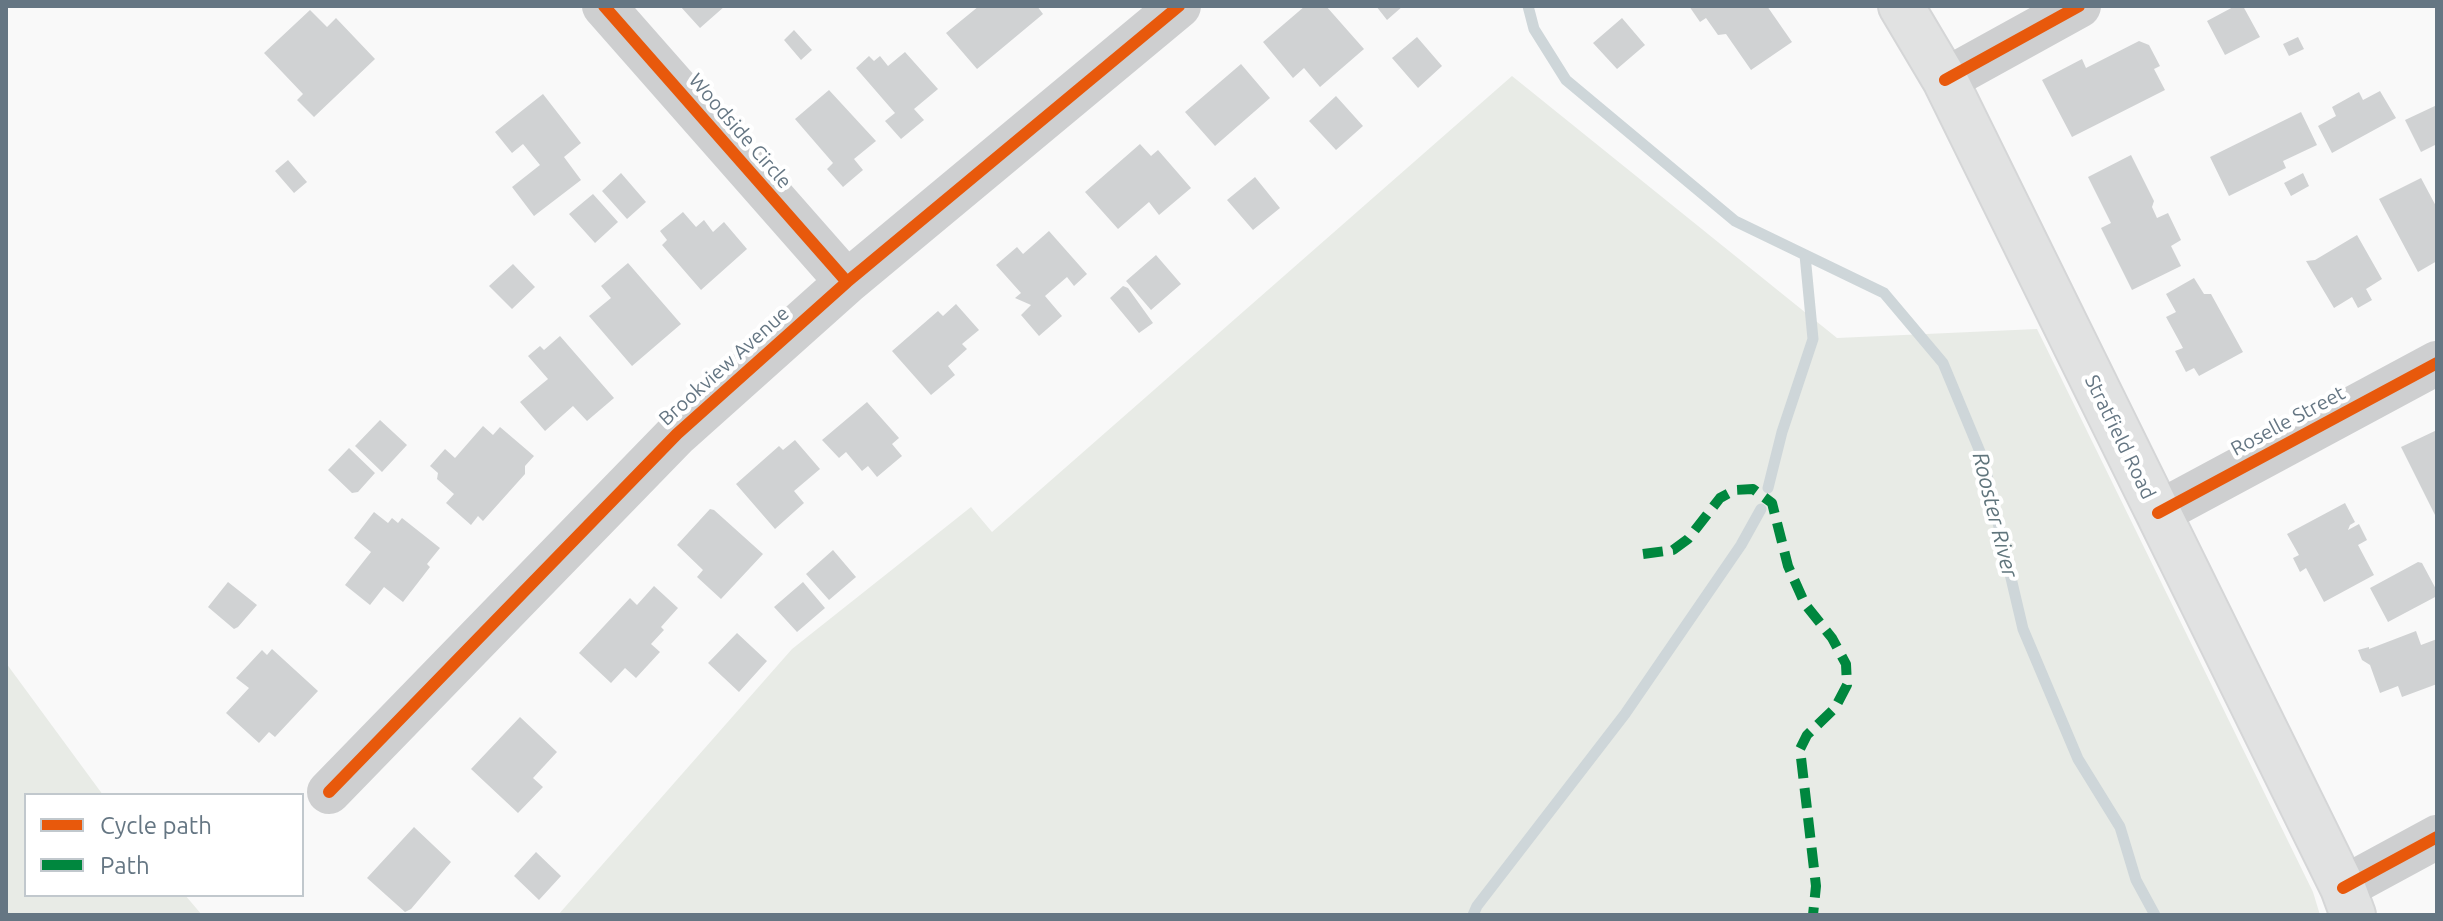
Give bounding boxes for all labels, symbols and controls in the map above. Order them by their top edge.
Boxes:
street label: Woodside Circle [684,69,796,193]
street label: Brookview Avenue [654,301,794,431]
street label: Stratfield Road [2080,371,2160,503]
street label: Roselle Street [2227,381,2349,461]
water label: Rooster River [1967,450,2023,580]
legend [24,793,304,897]
text: Cycle path [100,812,212,839]
text: Path [100,852,150,879]

